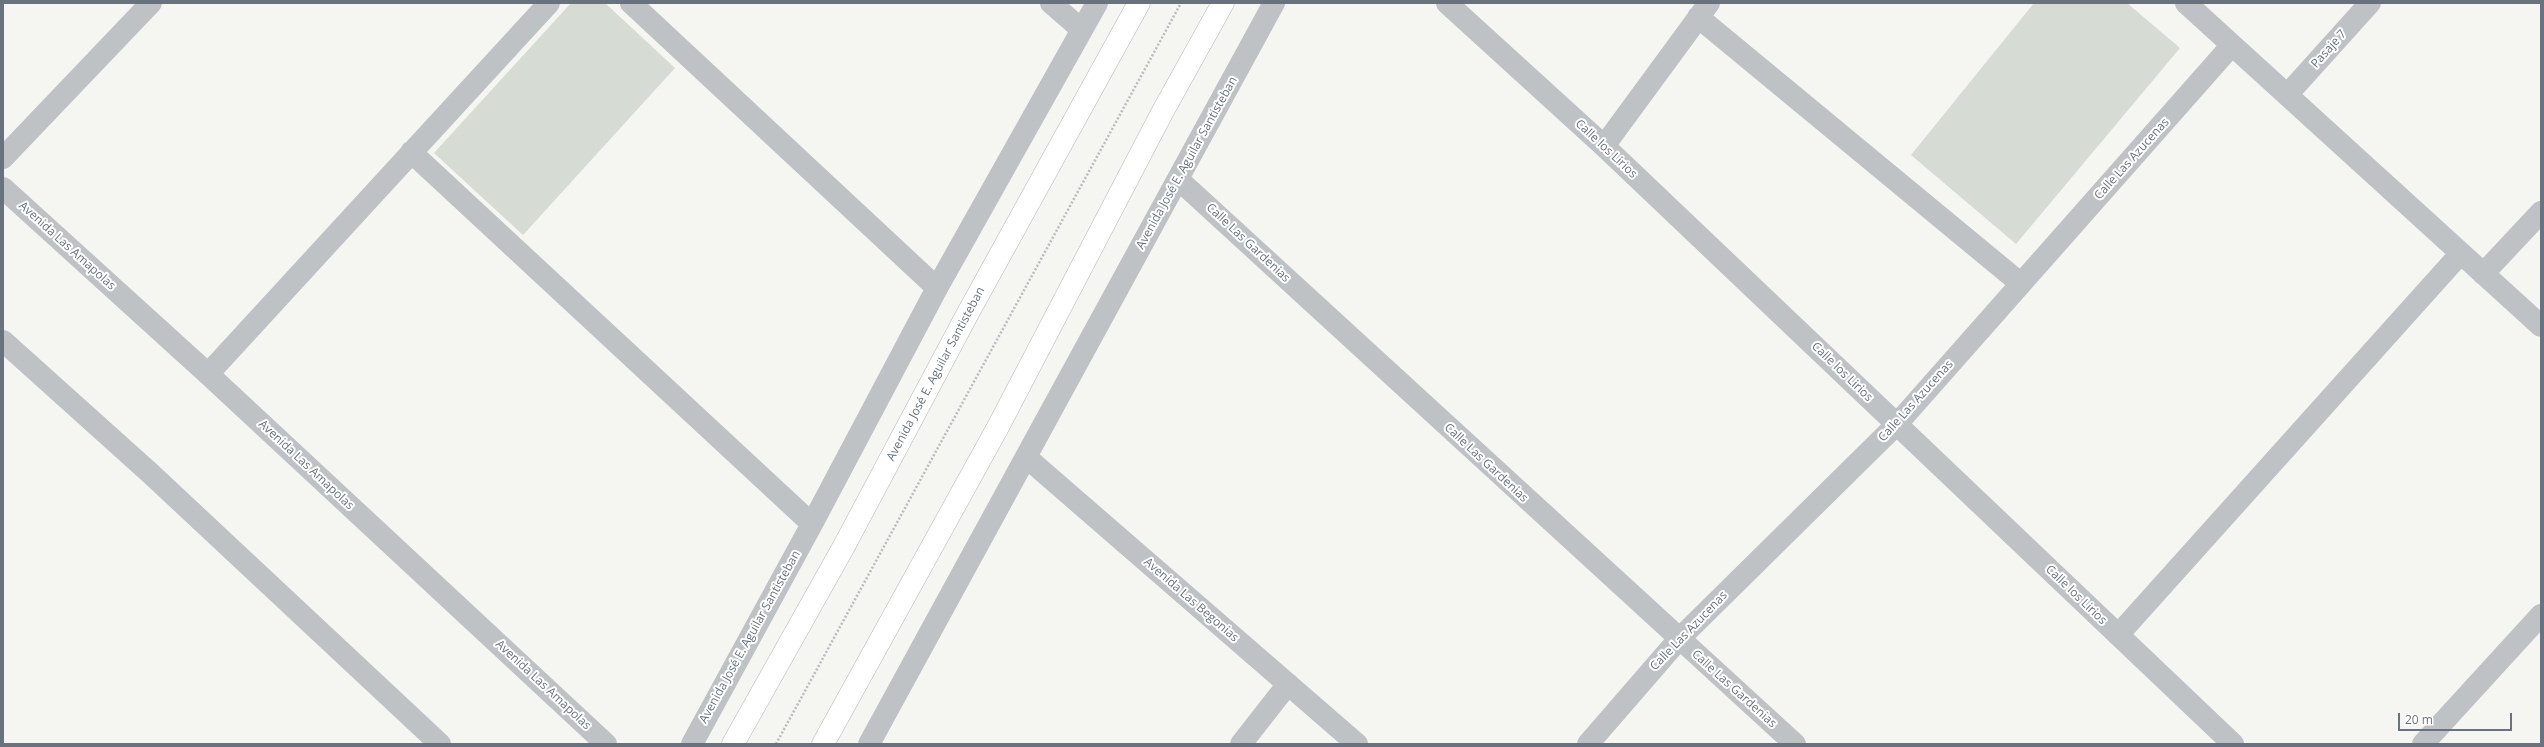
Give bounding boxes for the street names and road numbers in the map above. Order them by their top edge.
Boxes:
street label: Pasaje 7 [2308,27,2350,71]
street label: Avenida José E. Aguilar Santisteban [1133,74,1241,252]
street label: Calle Las Azucenas [2092,115,2172,203]
street label: Calle los Lirios [1572,117,1640,181]
street label: Avenida Las Amapolas [16,199,118,293]
street label: Calle Las Gardenias [1203,201,1293,285]
street label: Avenida José E. Aguilar Santisteban [884,285,988,463]
street label: Calle los Lirios [1808,339,1876,405]
street label: Calle Las Azucenas [1876,357,1956,445]
street label: Avenida Las Amapolas [255,417,357,513]
street label: Calle Las Gardenias [1441,421,1531,505]
street label: Avenida José E. Aguilar Santisteban [696,548,804,726]
street label: Avenida Las Begonias [1141,555,1241,645]
street label: Calle los Lirios [2042,562,2110,628]
street label: Calle Las Azucenas [1647,588,1731,674]
street label: Avenida Las Amapolas [492,637,594,733]
street label: Calle Las Gardenias [1689,647,1779,731]

